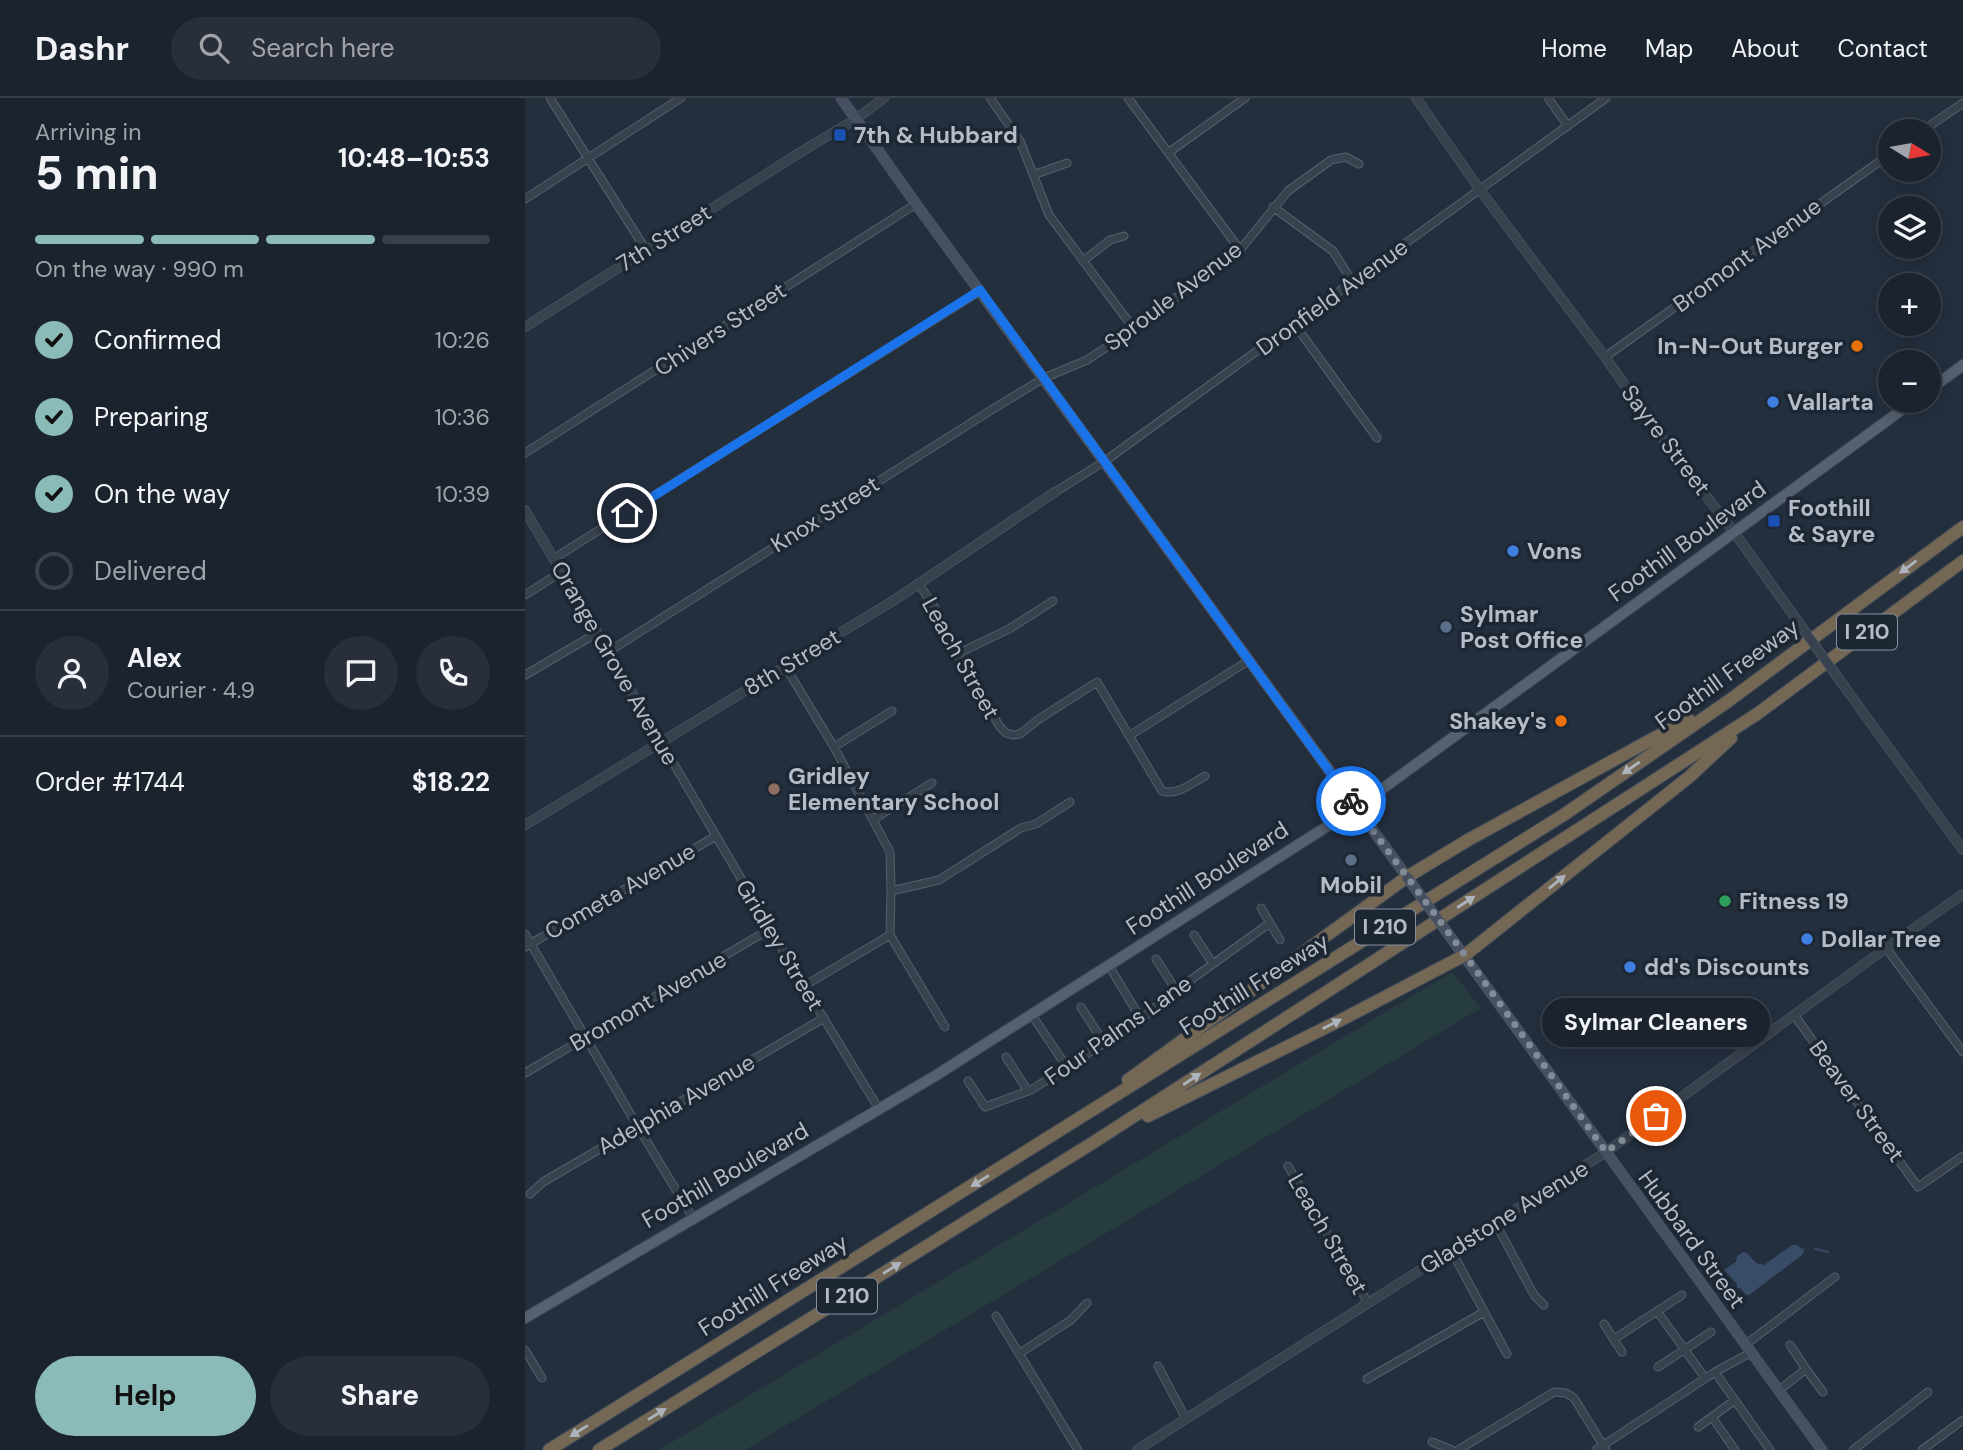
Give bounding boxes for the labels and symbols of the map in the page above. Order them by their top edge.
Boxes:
north arrow [1878,119,1941,182]
place label: 7th & Hubbard [854,120,1018,150]
marker: 7th & Hubbard [832,127,848,143]
street label: Bromont Avenue [1667,191,1827,319]
street label: 7th Street [611,197,717,279]
street label: Dronfield Avenue [1250,232,1414,362]
street label: Sproule Avenue [1098,234,1248,358]
street label: Chivers Street [648,275,792,383]
place label: In-N-Out Burger [1657,331,1843,361]
marker: In-N-Out Burger [1849,338,1865,354]
street label: Sayre Street [1615,379,1717,501]
place label: Vallarta [1787,387,1874,417]
marker: Vallarta [1765,394,1781,410]
street label: Knox Street [765,469,885,559]
street label: Foothill Boulevard [1602,474,1772,608]
pin [597,483,657,543]
place label: Foothill & Sayre [1788,493,1875,549]
marker: Foothill & Sayre [1766,513,1782,529]
place label: Vons [1527,536,1582,566]
marker: Vons [1505,543,1521,559]
street label: Orange Grove Avenue [544,555,686,771]
one-way arrow [1899,560,1917,574]
street label: Leach Street [915,592,1007,724]
place label: Sylmar Post Office [1460,599,1583,655]
street label: Foothill Freeway [1649,612,1805,736]
road number: I 210 [1837,614,1897,650]
marker: Sylmar Post Office [1438,619,1454,635]
street label: 8th Street [738,621,846,703]
place label: Shakey's [1449,706,1547,736]
marker: Shakey's [1553,713,1569,729]
place label: Gridley Elementary School [788,761,1000,817]
one-way arrow [1622,761,1640,775]
courier [1316,766,1386,836]
marker: Gridley Elementary School [766,781,782,797]
street label: Foothill Boulevard [1120,814,1294,942]
street label: Cometa Avenue [539,836,701,946]
marker: Mobil [1343,852,1359,868]
place label: Mobil [1320,870,1382,900]
street label: Gridley Street [729,874,831,1016]
one-way arrow [1547,874,1565,889]
place label: Fitness 19 [1739,886,1849,916]
marker: Fitness 19 [1717,893,1733,909]
one-way arrow [1457,895,1475,909]
road number: I 210 [1355,910,1415,944]
place label: Dollar Tree [1821,924,1941,954]
street label: Foothill Freeway [1174,926,1335,1042]
marker: Dollar Tree [1799,931,1815,947]
street label: Bromont Avenue [564,944,732,1058]
place label: dd's Discounts [1644,952,1810,982]
marker: dd's Discounts [1622,959,1638,975]
street label: Four Palms Lane [1039,968,1197,1092]
callout: Sylmar Cleaners [1542,997,1770,1046]
one-way arrow [1322,1019,1342,1030]
street label: Beaver Street [1803,1034,1911,1168]
street label: Adelphia Avenue [592,1047,760,1161]
one-way arrow [1183,1072,1202,1085]
pin [1626,1086,1686,1146]
street label: Foothill Boulevard [636,1115,814,1235]
street label: Gladstone Avenue [1414,1153,1594,1281]
street label: Hubbard Street [1632,1164,1752,1314]
street label: Leach Street [1281,1168,1375,1300]
one-way arrow [971,1174,990,1187]
street label: Foothill Freeway [693,1227,854,1343]
one-way arrow [882,1261,902,1274]
road number: I 210 [817,1278,877,1314]
one-way arrow [648,1407,667,1420]
one-way arrow [570,1424,589,1437]

